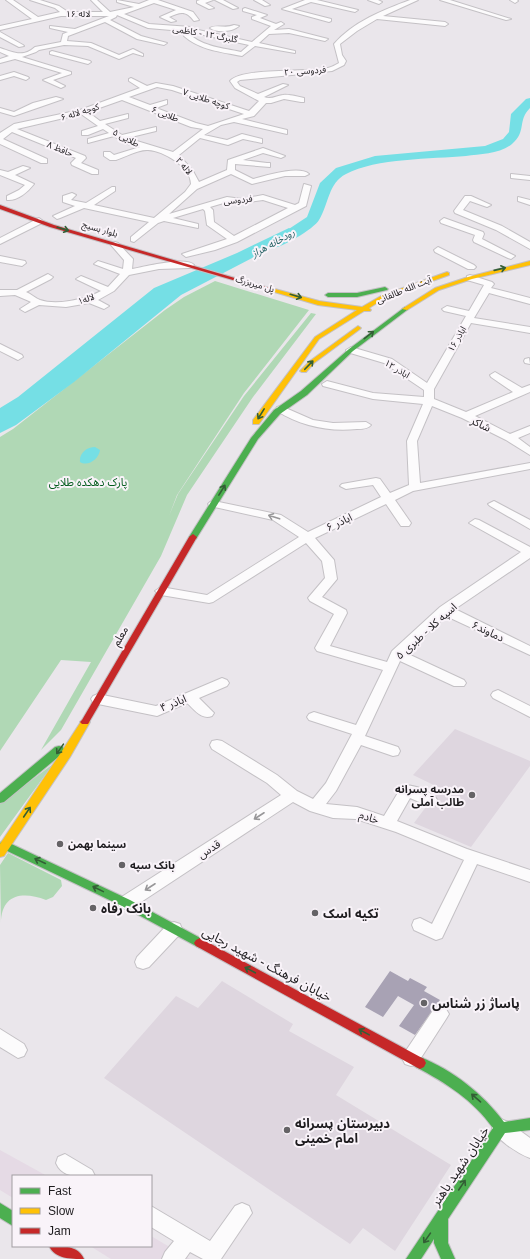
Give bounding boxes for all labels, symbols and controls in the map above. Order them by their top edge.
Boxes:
street label: لاله ۱۶ [66,9,90,19]
street label: گلبرگ ۱۲ - کاظمی [172,23,238,46]
street label: فردوسی ۲۰ [284,65,326,78]
street label: کوچه طلایی ۷ [181,87,231,112]
street label: کوچه لاله ۶ [60,101,101,124]
street label: طلایی ۶ [150,104,180,124]
street label: طلایی ۵ [111,127,141,149]
street label: حافظ ۸ [46,139,74,159]
street label: لاله ۲ [174,155,194,177]
street label: فردوسی [223,194,253,207]
street label: بلوار بسیج [80,219,119,241]
one-way arrow [56,226,69,234]
water label: رودخانه هراز [249,227,297,261]
one-way arrow [494,265,507,273]
street label: پل میربزرگ [234,274,276,295]
street label: آیت الله طالقانی [375,274,433,306]
street label: لاله۱ [76,291,96,307]
one-way arrow [289,293,302,300]
street label: اباذر ۱۶ [446,325,469,354]
one-way arrow [364,331,375,340]
street label: اباذر ۱۲ [382,358,411,381]
one-way arrow [304,360,314,370]
one-way arrow [256,408,264,420]
street label: شاکر [468,414,493,435]
park label: پارک دهکده طلایی [49,476,127,490]
one-way arrow [219,484,227,496]
street label: اباذر ۶ [324,511,354,534]
one-way arrow [267,513,280,520]
street label: اسپه کلا - طبری ۵ [393,600,460,663]
street label: دماوند۶ [470,618,506,645]
street label: معلم [110,624,133,650]
street label: اباذر ۴ [158,692,188,715]
one-way arrow [55,743,64,754]
place label: مدرسه پسرانه طالب آملی [395,783,464,809]
marker: مدرسه پسرانه طالب آملی [467,790,477,800]
one-way arrow [23,807,31,818]
street label: خادم [357,808,381,828]
one-way arrow [254,812,265,820]
street label: قدس [196,837,223,861]
place label: سینما بهمن [68,838,126,851]
marker: سینما بهمن [55,839,65,849]
one-way arrow [34,857,46,864]
place label: بانک سپه [130,859,175,873]
marker: بانک سپه [117,860,127,870]
one-way arrow [145,883,156,891]
one-way arrow [93,885,105,892]
place label: بانک رفاه [101,901,151,916]
marker: بانک رفاه [88,903,98,913]
place label: تکیه اسک [323,906,379,921]
marker: تکیه اسک [310,908,320,918]
street label: خیابان فرهنگ - شهید رجایی [199,924,334,1005]
one-way arrow [244,966,256,973]
place label: پاساژ زر شناس [432,996,520,1011]
marker: پاساژ زر شناس [419,998,429,1008]
one-way arrow [358,1028,370,1036]
one-way arrow [471,1093,482,1102]
place label: دبیرستان پسرانه امام خمینی [295,1116,390,1148]
street label: خیابان شهید باهنر [427,1123,493,1210]
marker: دبیرستان پسرانه امام خمینی [282,1125,292,1135]
legend [12,1175,152,1247]
one-way arrow [458,1180,467,1191]
text: Fast [48,1184,72,1198]
text: Slow [48,1204,74,1218]
text: Jam [48,1224,71,1238]
one-way arrow [423,1233,431,1244]

